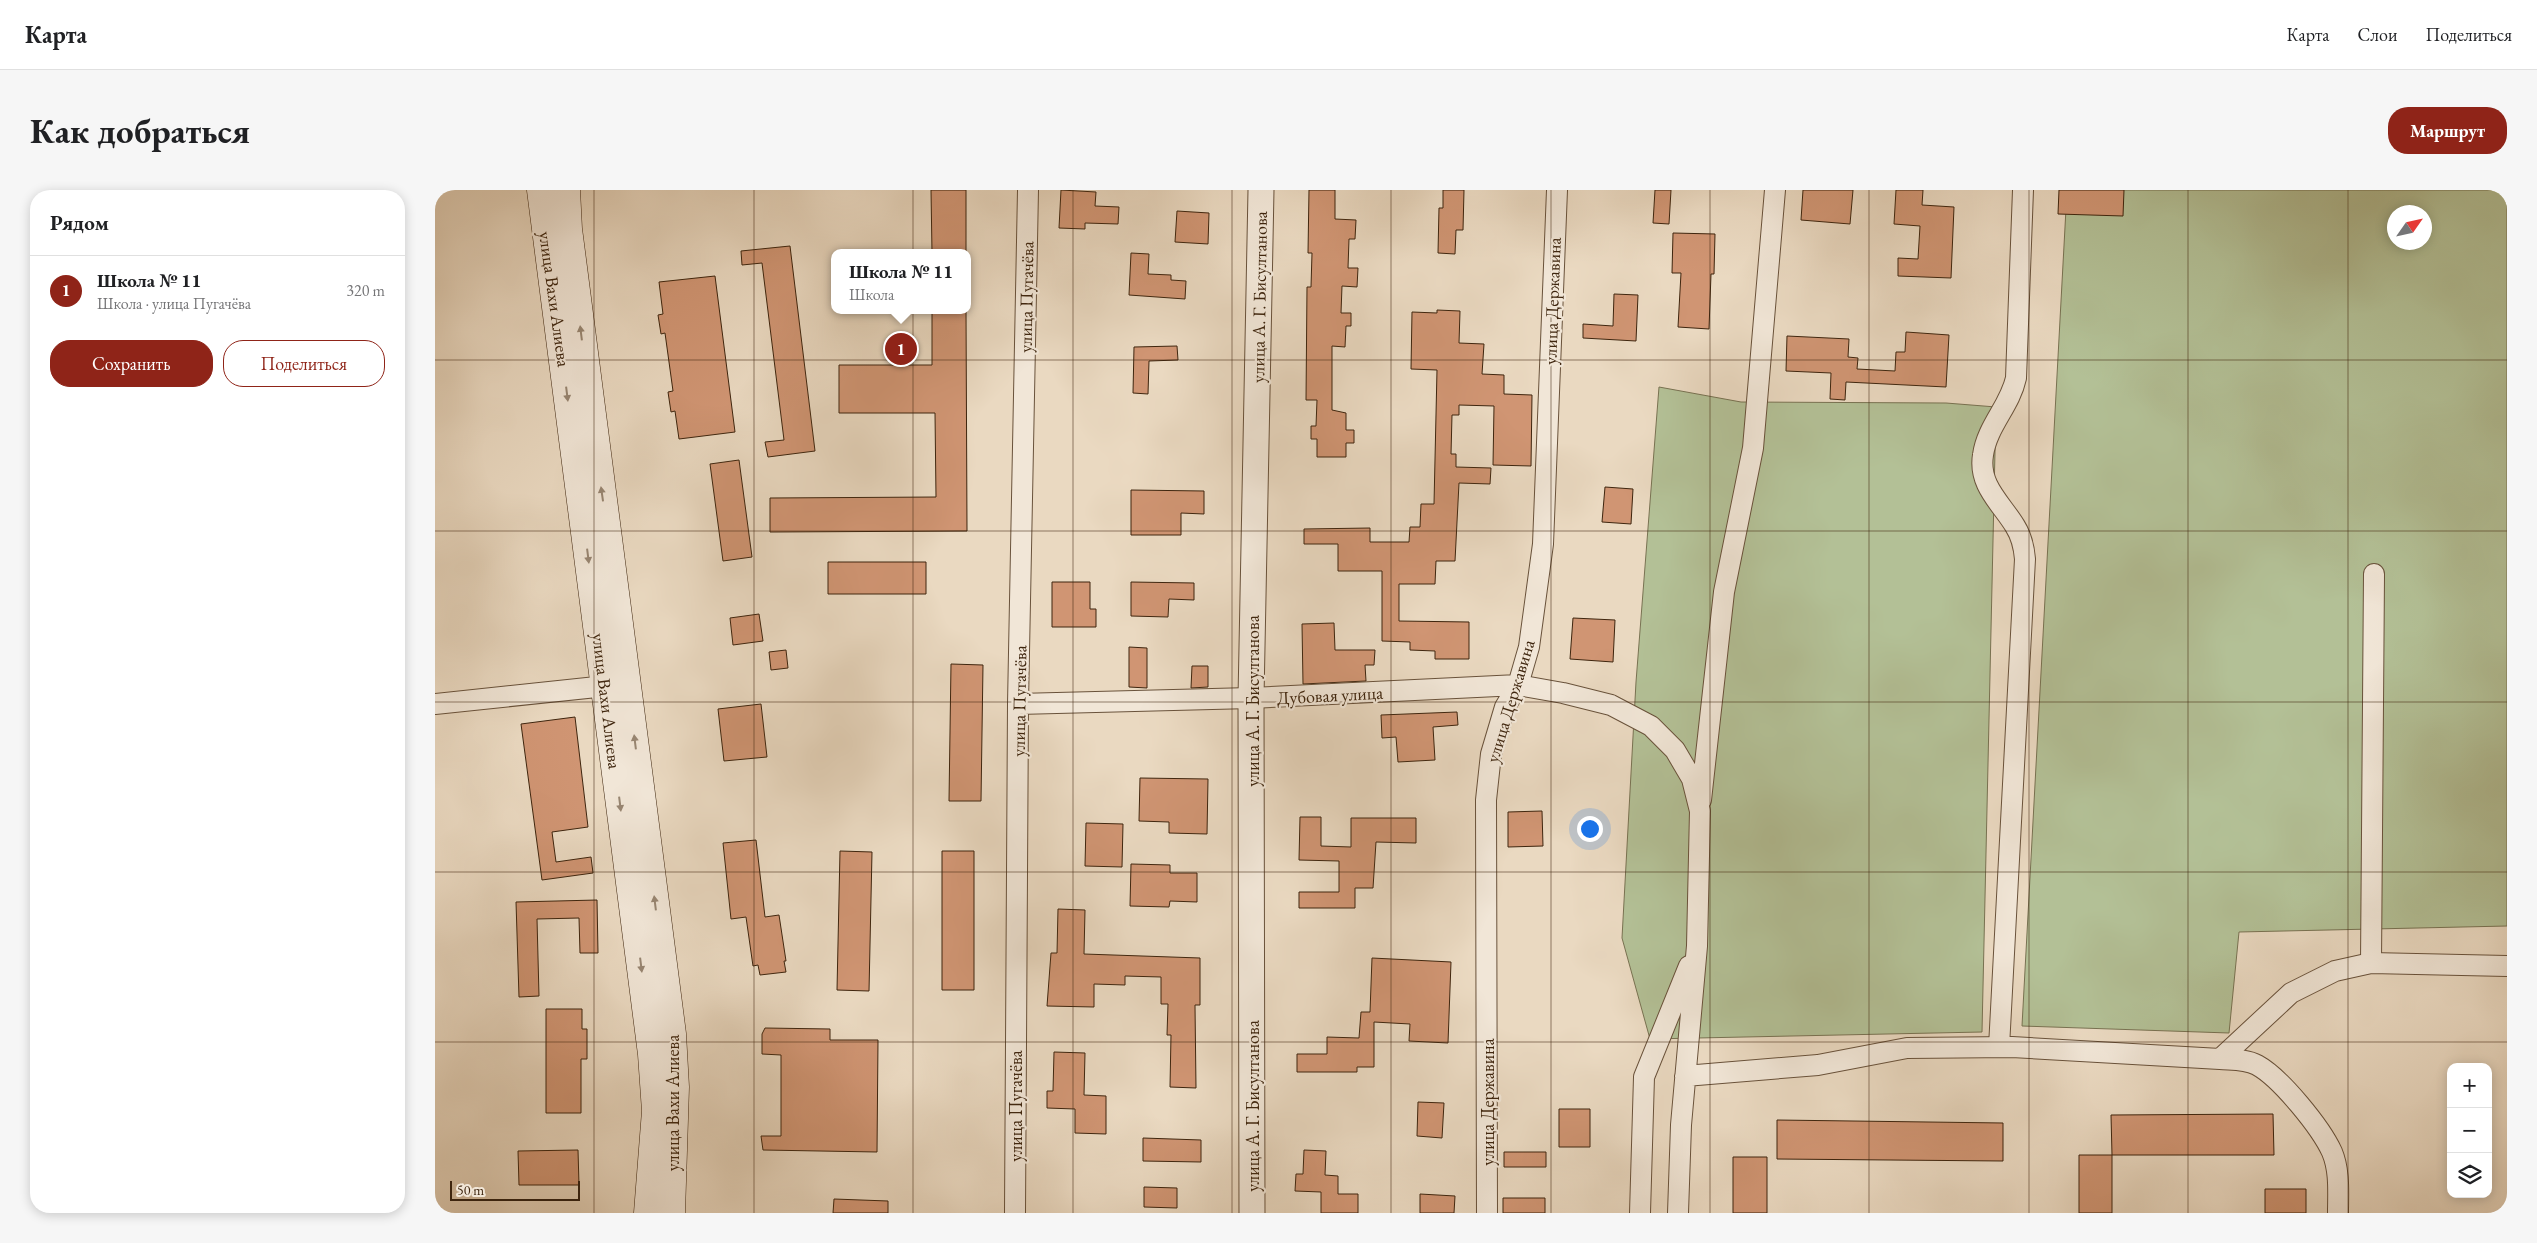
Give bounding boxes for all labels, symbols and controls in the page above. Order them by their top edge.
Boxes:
text: Карта [25,19,87,50]
text: Карта [2287,23,2330,46]
text: Слои [2358,23,2397,46]
text: Поделиться [2425,23,2512,46]
button: Маршрут [2388,107,2507,154]
text: Как добраться [30,108,250,153]
north arrow [2387,205,2432,250]
text: Рядом [50,209,109,236]
street label: улица А. Г. Бисултанова [1246,210,1272,383]
street label: улица Вахи Алиева [534,230,576,369]
street label: улица Державина [1538,236,1566,365]
street label: улица Пугачёва [1014,240,1038,353]
popup [831,249,971,314]
text: Школа № 11 [849,259,953,284]
text: Школа № 11 [97,268,201,293]
text: 1 [62,280,70,301]
text: 320 m [346,280,385,301]
text: Школа [849,284,894,305]
text: Школа · улица Пугачёва [97,293,251,314]
one-way arrow [577,324,585,340]
pin: 1 [885,330,917,368]
button: Сохранить [50,340,213,387]
button: Поделиться [223,340,385,387]
one-way arrow [564,387,572,403]
one-way arrow [598,486,606,502]
one-way arrow [585,548,593,564]
street label: улица А. Г. Бисултанова [1241,614,1264,787]
street label: улица Вахи Алиева [587,632,627,771]
street label: улица Державина [1480,636,1540,765]
street label: улица Пугачёва [1007,644,1031,757]
street label: Дубовая улица [1276,681,1385,709]
one-way arrow [631,733,639,749]
one-way arrow [616,796,624,812]
your location [1577,816,1603,842]
one-way arrow [651,895,659,911]
one-way arrow [637,957,645,973]
street label: улица А. Г. Бисултанова [1241,1019,1264,1192]
street label: улица Вахи Алиева [661,1034,684,1171]
street label: улица Державина [1476,1037,1499,1166]
street label: улица Пугачёва [1004,1049,1027,1162]
map controls [2447,1063,2492,1198]
button: + [2447,1063,2492,1108]
button: − [2447,1108,2492,1153]
button: layers [2447,1153,2492,1198]
scale bar [450,1178,580,1201]
text: 50 m [457,1181,484,1199]

